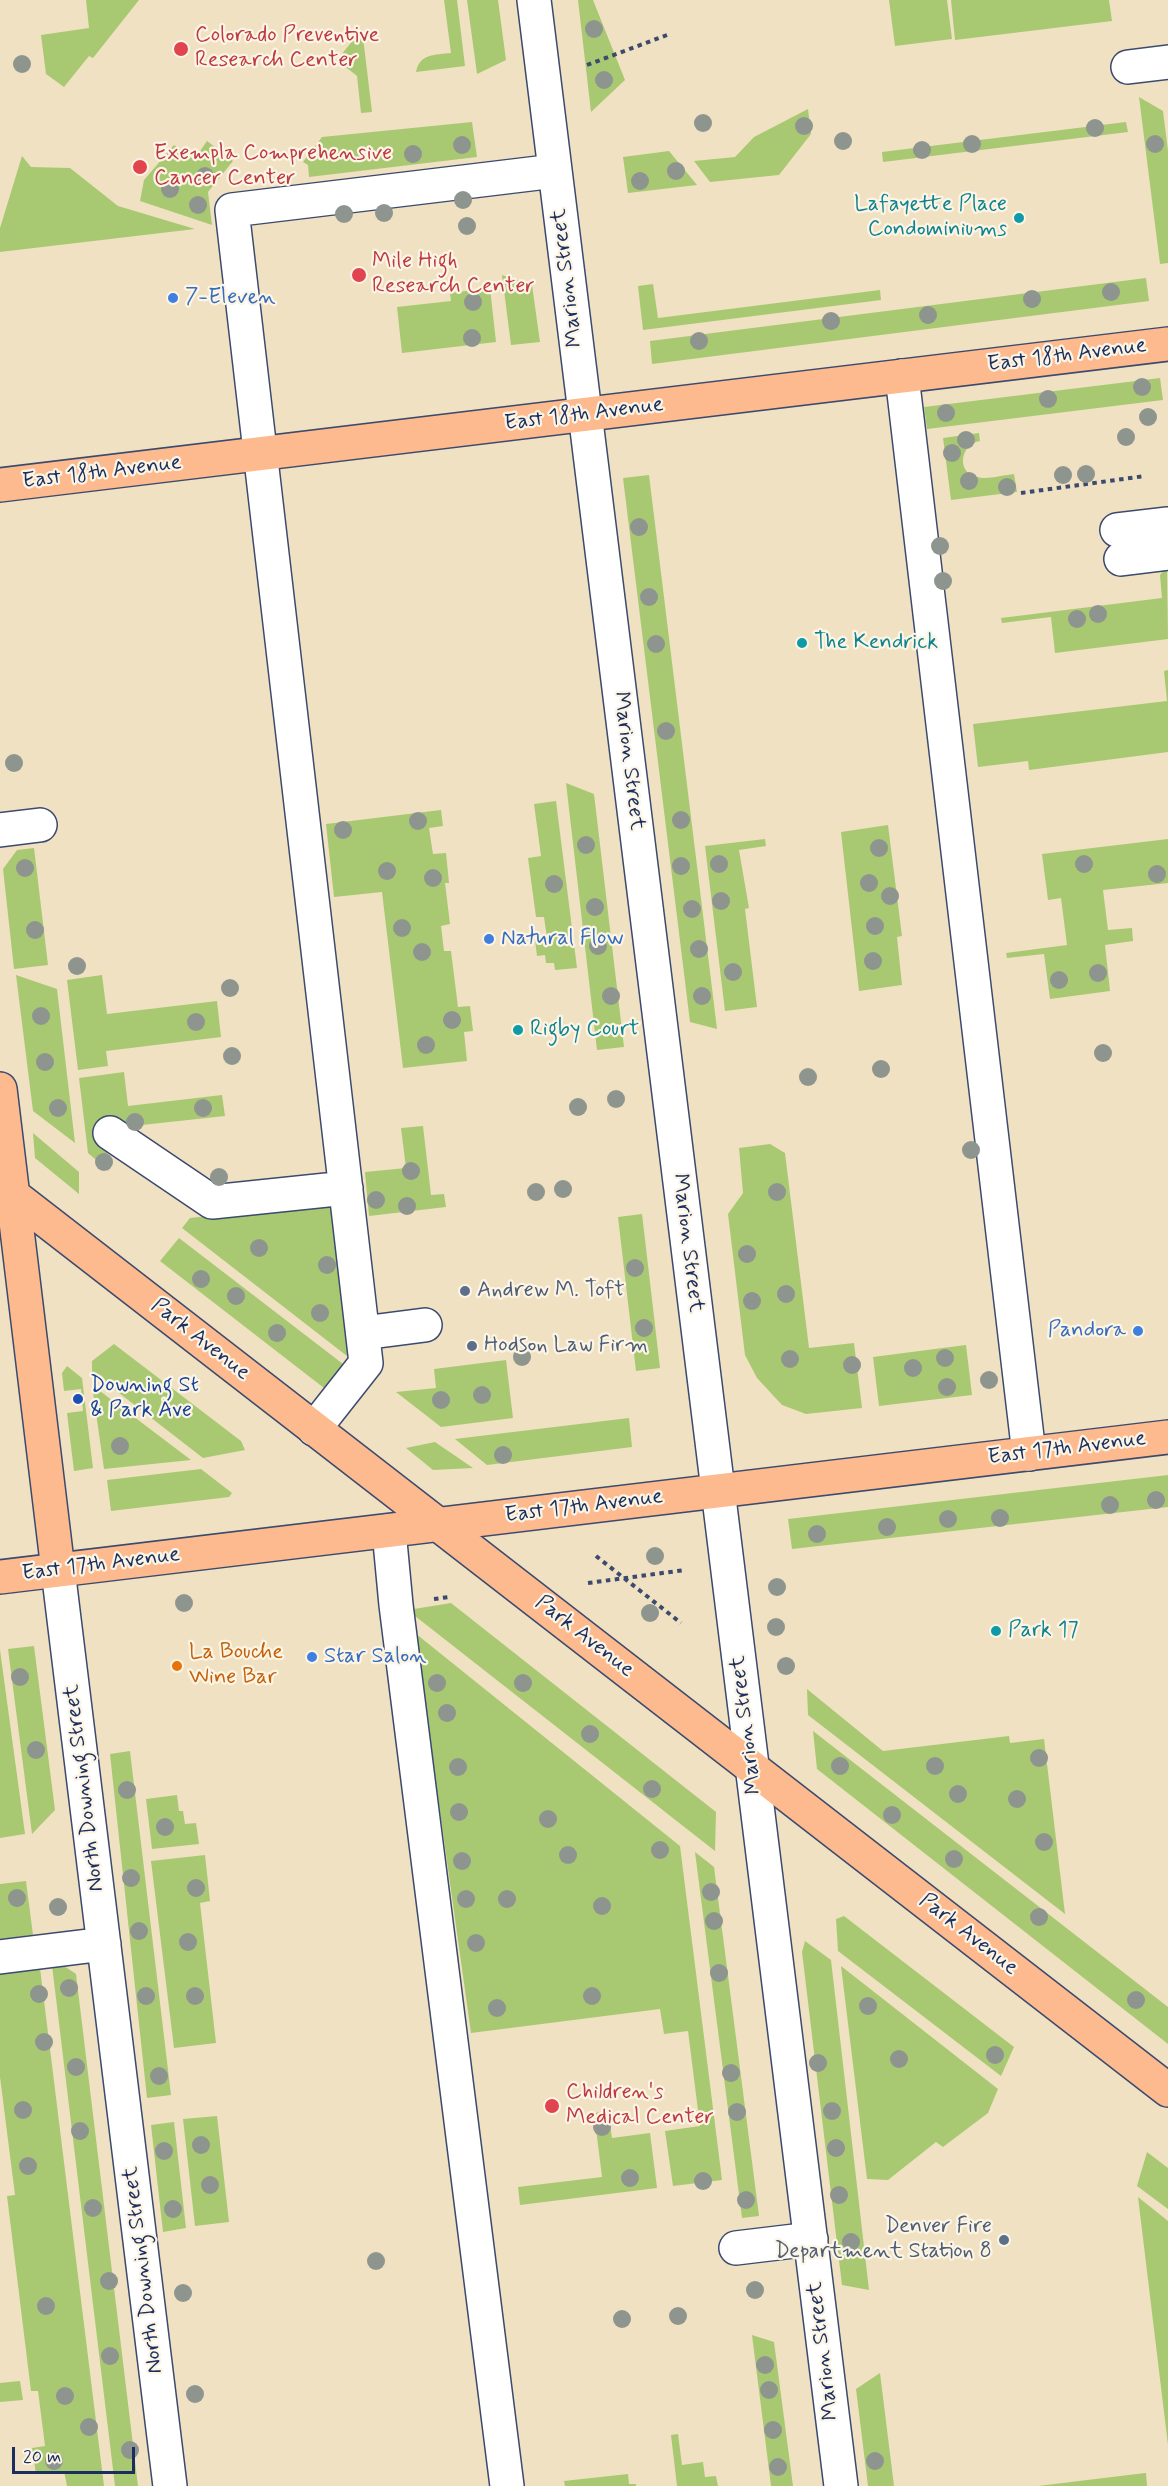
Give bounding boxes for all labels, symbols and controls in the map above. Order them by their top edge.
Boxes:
place label: Colorado Preventive Research Center [195,23,379,74]
marker: Colorado Preventive Research Center [172,40,190,58]
place label: Exempla Comprehensive Cancer Center [154,141,392,192]
marker: Exempla Comprehensive Cancer Center [131,158,149,176]
place label: Lafayette Place Condominiums [854,192,1007,243]
street label: Marion Street [546,207,590,349]
marker: Lafayette Place Condominiums [1012,211,1026,225]
place label: Mile High Research Center [372,249,535,300]
marker: Mile High Research Center [350,266,368,284]
place label: 7-Eleven [185,285,275,311]
marker: 7-Eleven [166,291,180,305]
street label: East 18th Avenue [986,333,1148,379]
street label: East 18th Avenue [503,392,665,438]
street label: East 18th Avenue [21,450,183,496]
place label: The Kendrick [814,630,938,656]
marker: The Kendrick [795,636,809,650]
street label: Marion Street [606,690,650,832]
place label: Natural Flow [501,926,624,952]
marker: Natural Flow [482,932,496,946]
place label: Rigby Court [530,1017,639,1043]
marker: Rigby Court [511,1023,525,1037]
street label: Marion Street [665,1172,709,1314]
place label: Andrew M. Toft [477,1278,625,1304]
marker: Andrew M. Toft [458,1284,472,1298]
street label: Park Avenue [145,1293,255,1387]
place label: Pandora [1048,1318,1126,1344]
marker: Pandora [1131,1324,1145,1338]
place label: Hodson Law Firm [484,1333,648,1359]
marker: Hodson Law Firm [465,1339,479,1353]
place label: Downing St & Park Ave [90,1373,199,1424]
marker: Downing St & Park Ave [71,1392,85,1406]
street label: East 17th Avenue [986,1426,1148,1472]
street label: East 17th Avenue [503,1484,665,1530]
street label: East 17th Avenue [20,1542,182,1588]
street label: Park Avenue [529,1590,639,1684]
place label: Park 17 [1008,1618,1079,1644]
marker: Park 17 [989,1624,1003,1638]
place label: La Bouche Wine Bar [189,1640,283,1692]
place label: Star Salon [324,1644,427,1670]
marker: Star Salon [305,1650,319,1664]
street label: Marion Street [725,1654,769,1796]
marker: La Bouche Wine Bar [170,1659,184,1673]
street label: North Downing Street [59,1683,111,1893]
street label: Park Avenue [913,1888,1023,1982]
place label: Children's Medical Center [566,2080,714,2132]
marker: Children's Medical Center [543,2097,561,2115]
street label: North Downing Street [118,2165,170,2375]
place label: Denver Fire Department Station 8 [775,2214,992,2266]
marker: Denver Fire Department Station 8 [997,2233,1011,2247]
street label: Marion Street [802,2280,846,2422]
scale bar [15,2435,138,2473]
text: 20 m [23,2445,61,2469]

